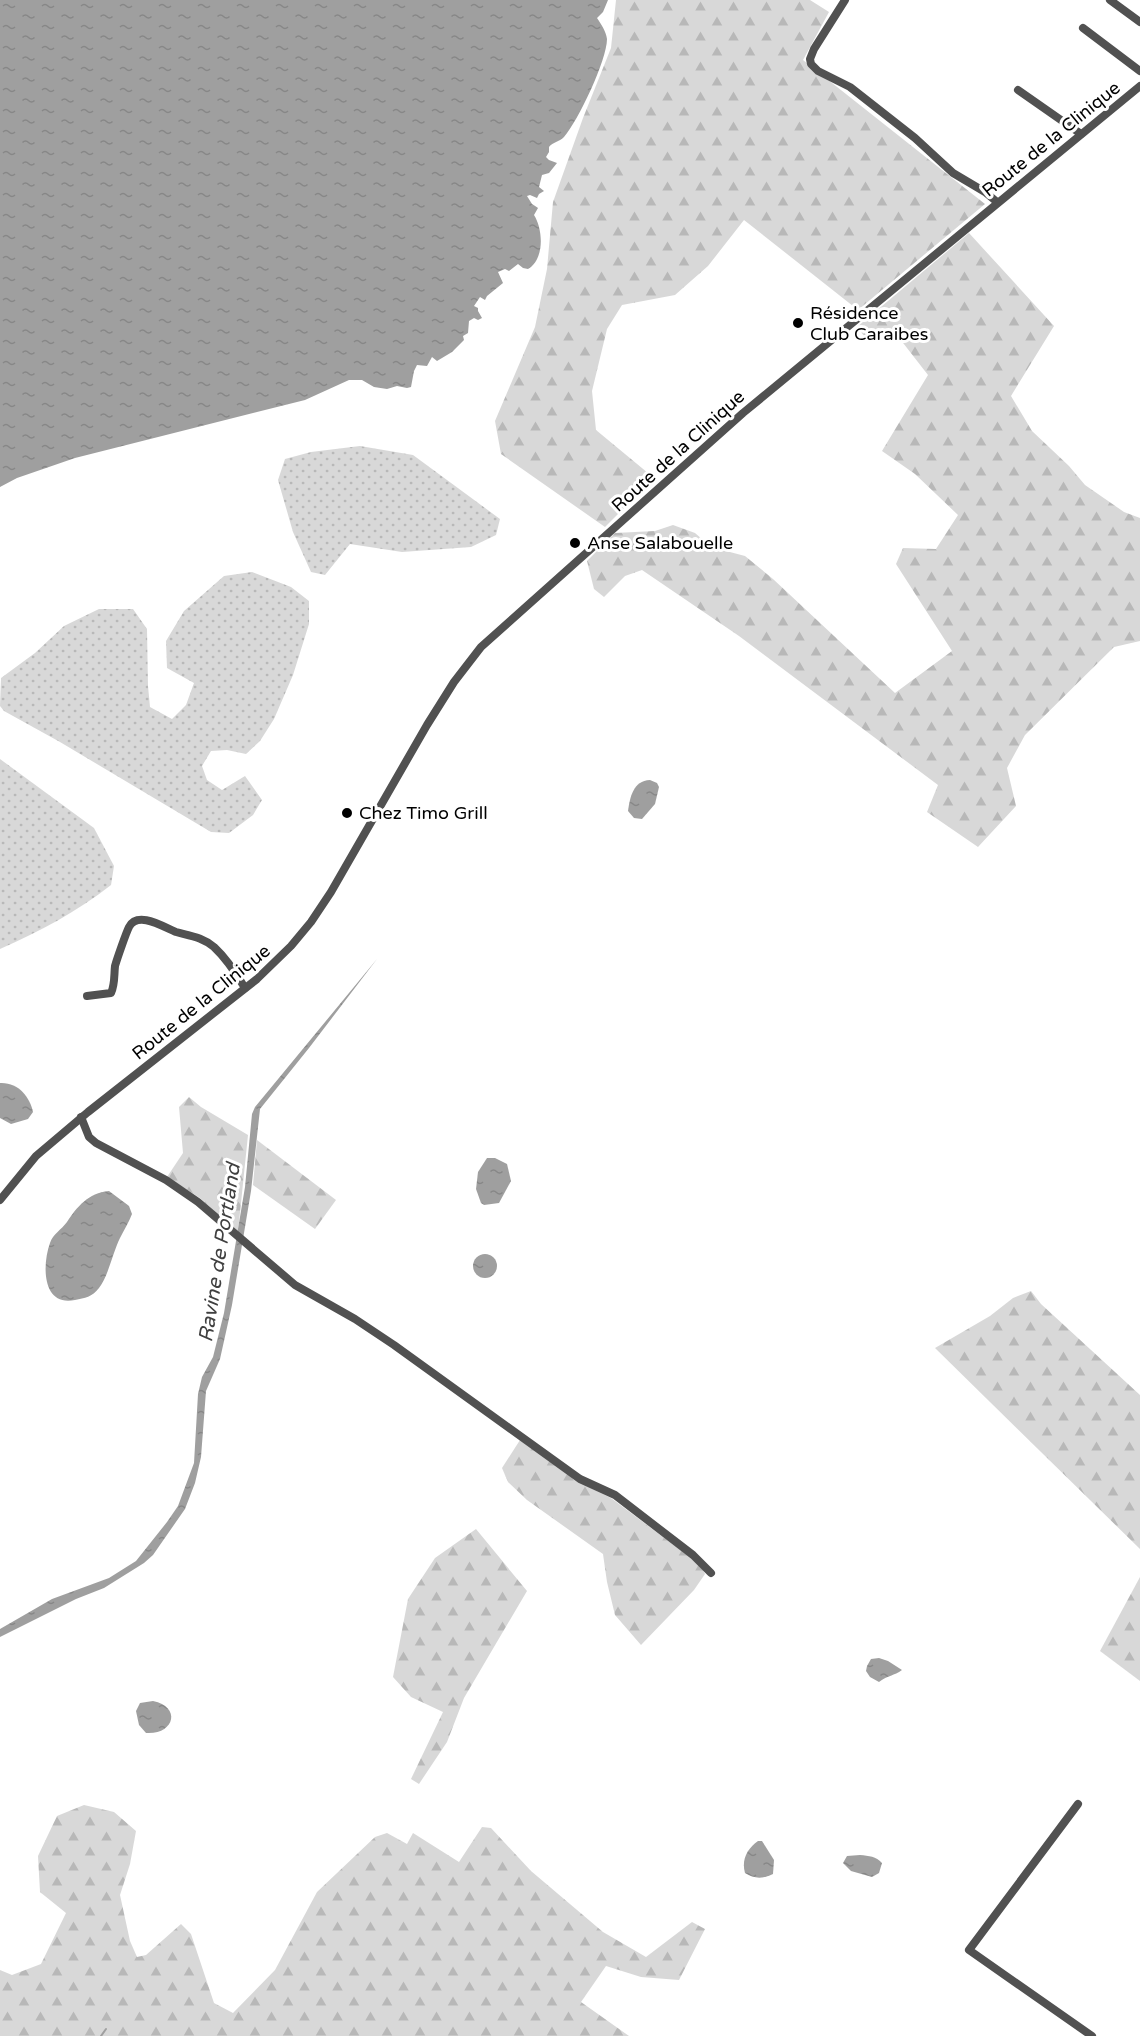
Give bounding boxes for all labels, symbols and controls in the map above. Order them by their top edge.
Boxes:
street label: Route de la Clinique [978,77,1124,201]
place label: Résidence Club Caraibes [810,302,928,345]
marker: Résidence Club Caraibes [791,316,805,330]
street label: Route de la Clinique [607,386,749,516]
place label: Anse Salabouelle [587,532,733,554]
marker: Anse Salabouelle [568,536,582,550]
place label: Chez Timo Grill [359,802,488,824]
marker: Chez Timo Grill [340,806,354,820]
street label: Route de la Clinique [128,940,274,1064]
water label: Ravine de Portland [194,1160,246,1344]

